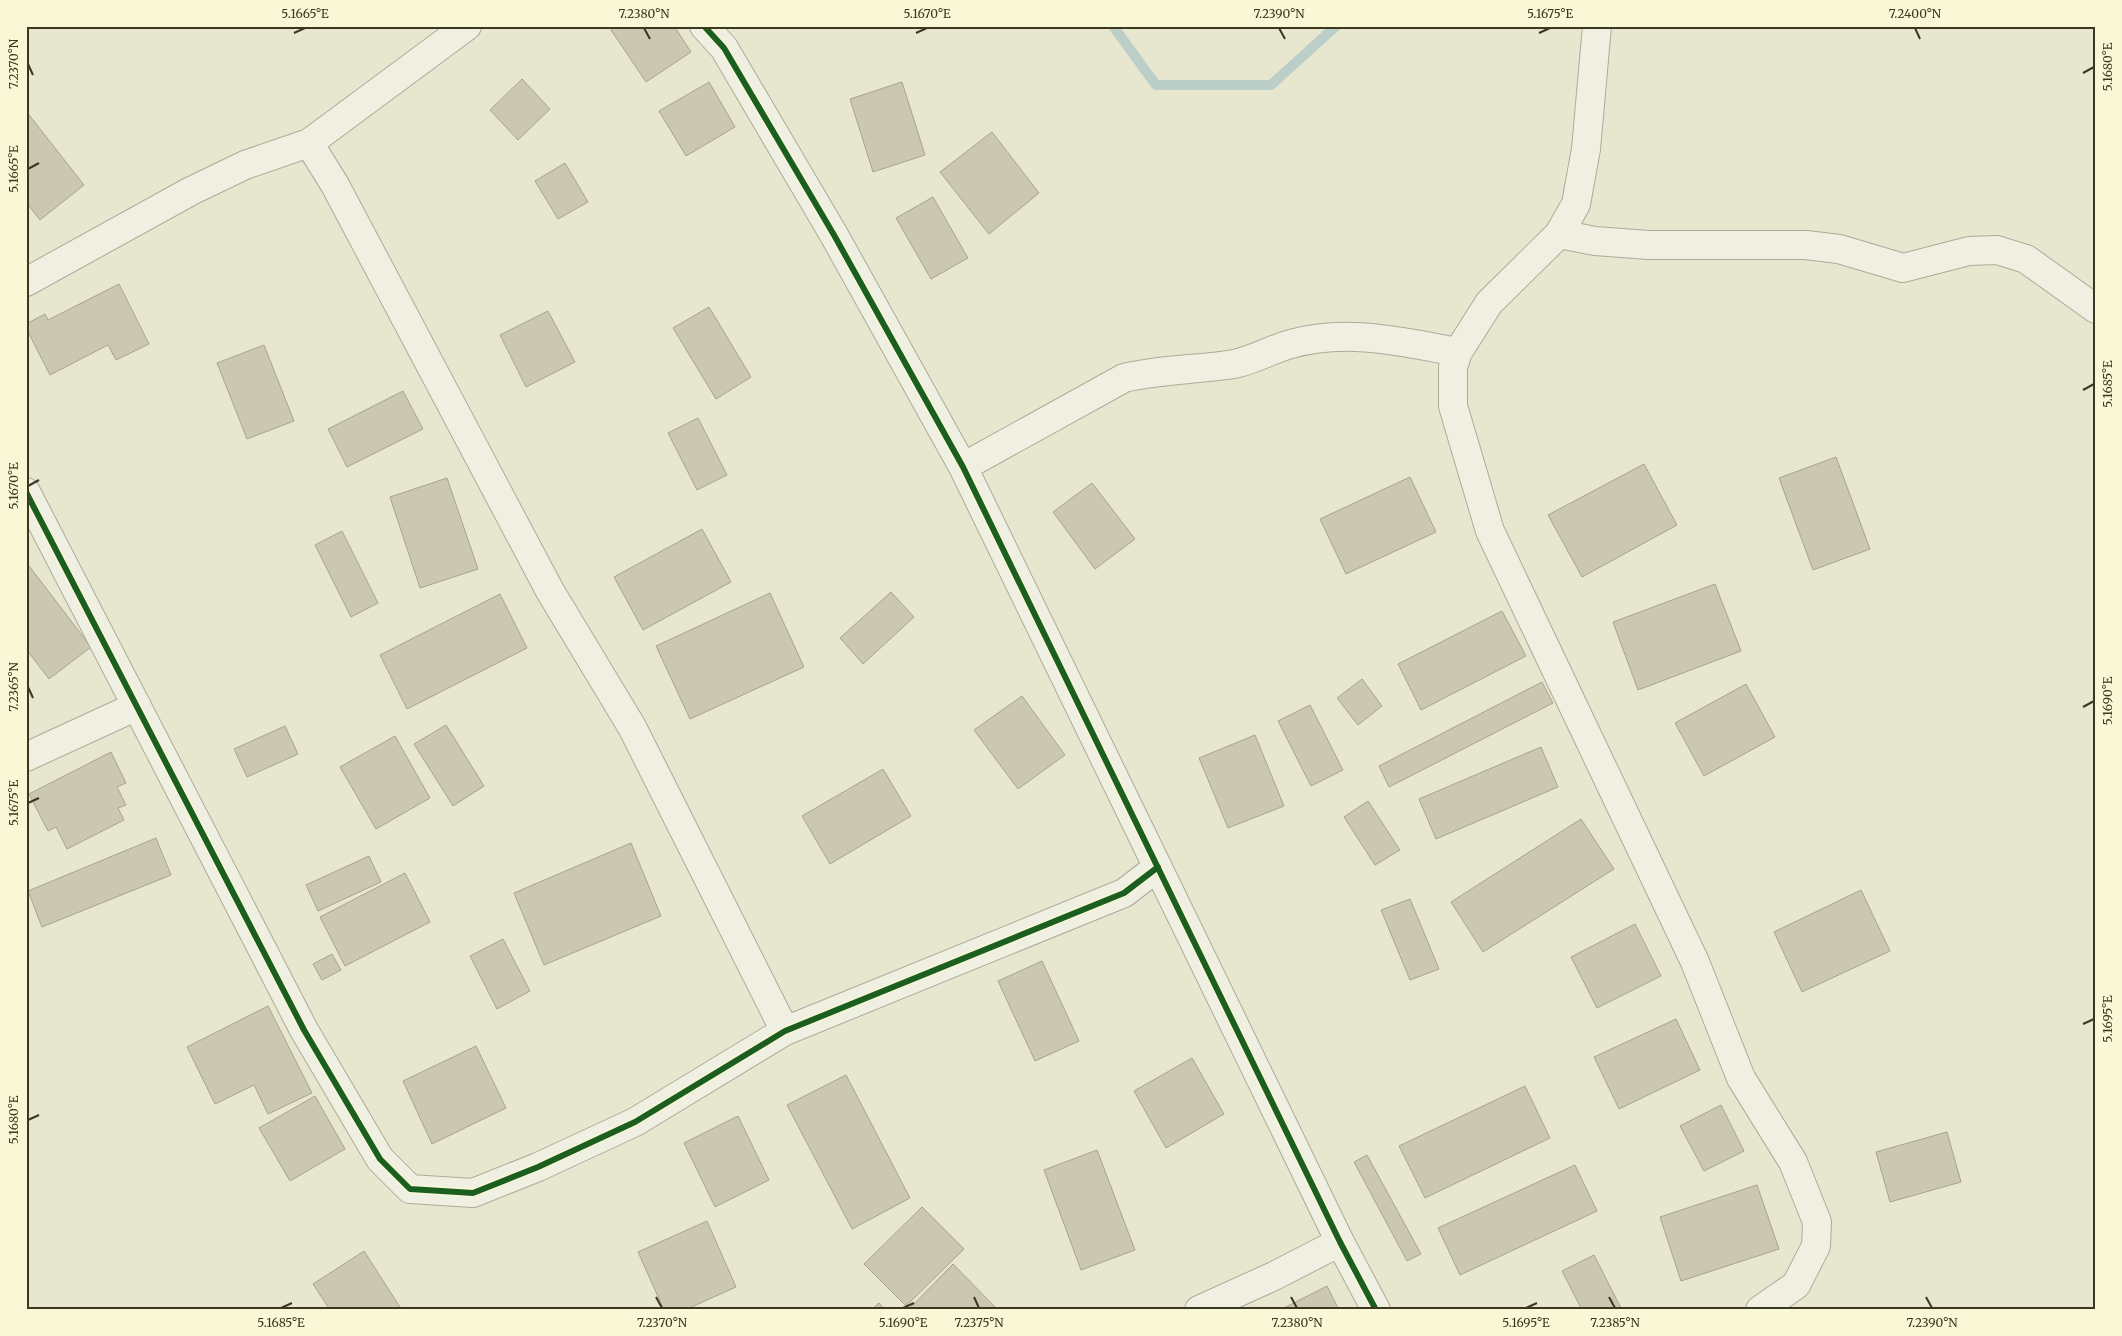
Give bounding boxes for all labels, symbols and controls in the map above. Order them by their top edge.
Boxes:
text: 5.1665°E [281,6,329,21]
text: 7.2380°N [618,6,670,21]
text: 5.1670°E [903,6,951,21]
text: 7.2390°N [1254,6,1305,21]
text: 5.1675°E [1527,6,1573,21]
text: 7.2400°N [1889,6,1942,21]
text: 7.2370°N [6,38,21,89]
text: 5.1680°E [2100,42,2115,91]
text: 5.1665°E [6,145,21,193]
text: 5.1685°E [2100,360,2115,408]
text: 5.1670°E [6,462,21,510]
text: 7.2365°N [6,661,21,712]
text: 5.1690°E [2100,676,2115,725]
text: 5.1675°E [6,780,21,826]
text: 5.1695°E [2100,995,2115,1043]
text: 5.1680°E [6,1095,21,1144]
text: 5.1685°E [257,1315,305,1330]
text: 7.2370°N [637,1315,688,1330]
text: 5.1690°E [879,1315,928,1330]
text: 7.2375°N [954,1315,1004,1330]
text: 7.2380°N [1271,1315,1323,1330]
text: 5.1695°E [1502,1315,1550,1330]
text: 7.2385°N [1590,1315,1641,1330]
text: 7.2390°N [1907,1315,1958,1330]

